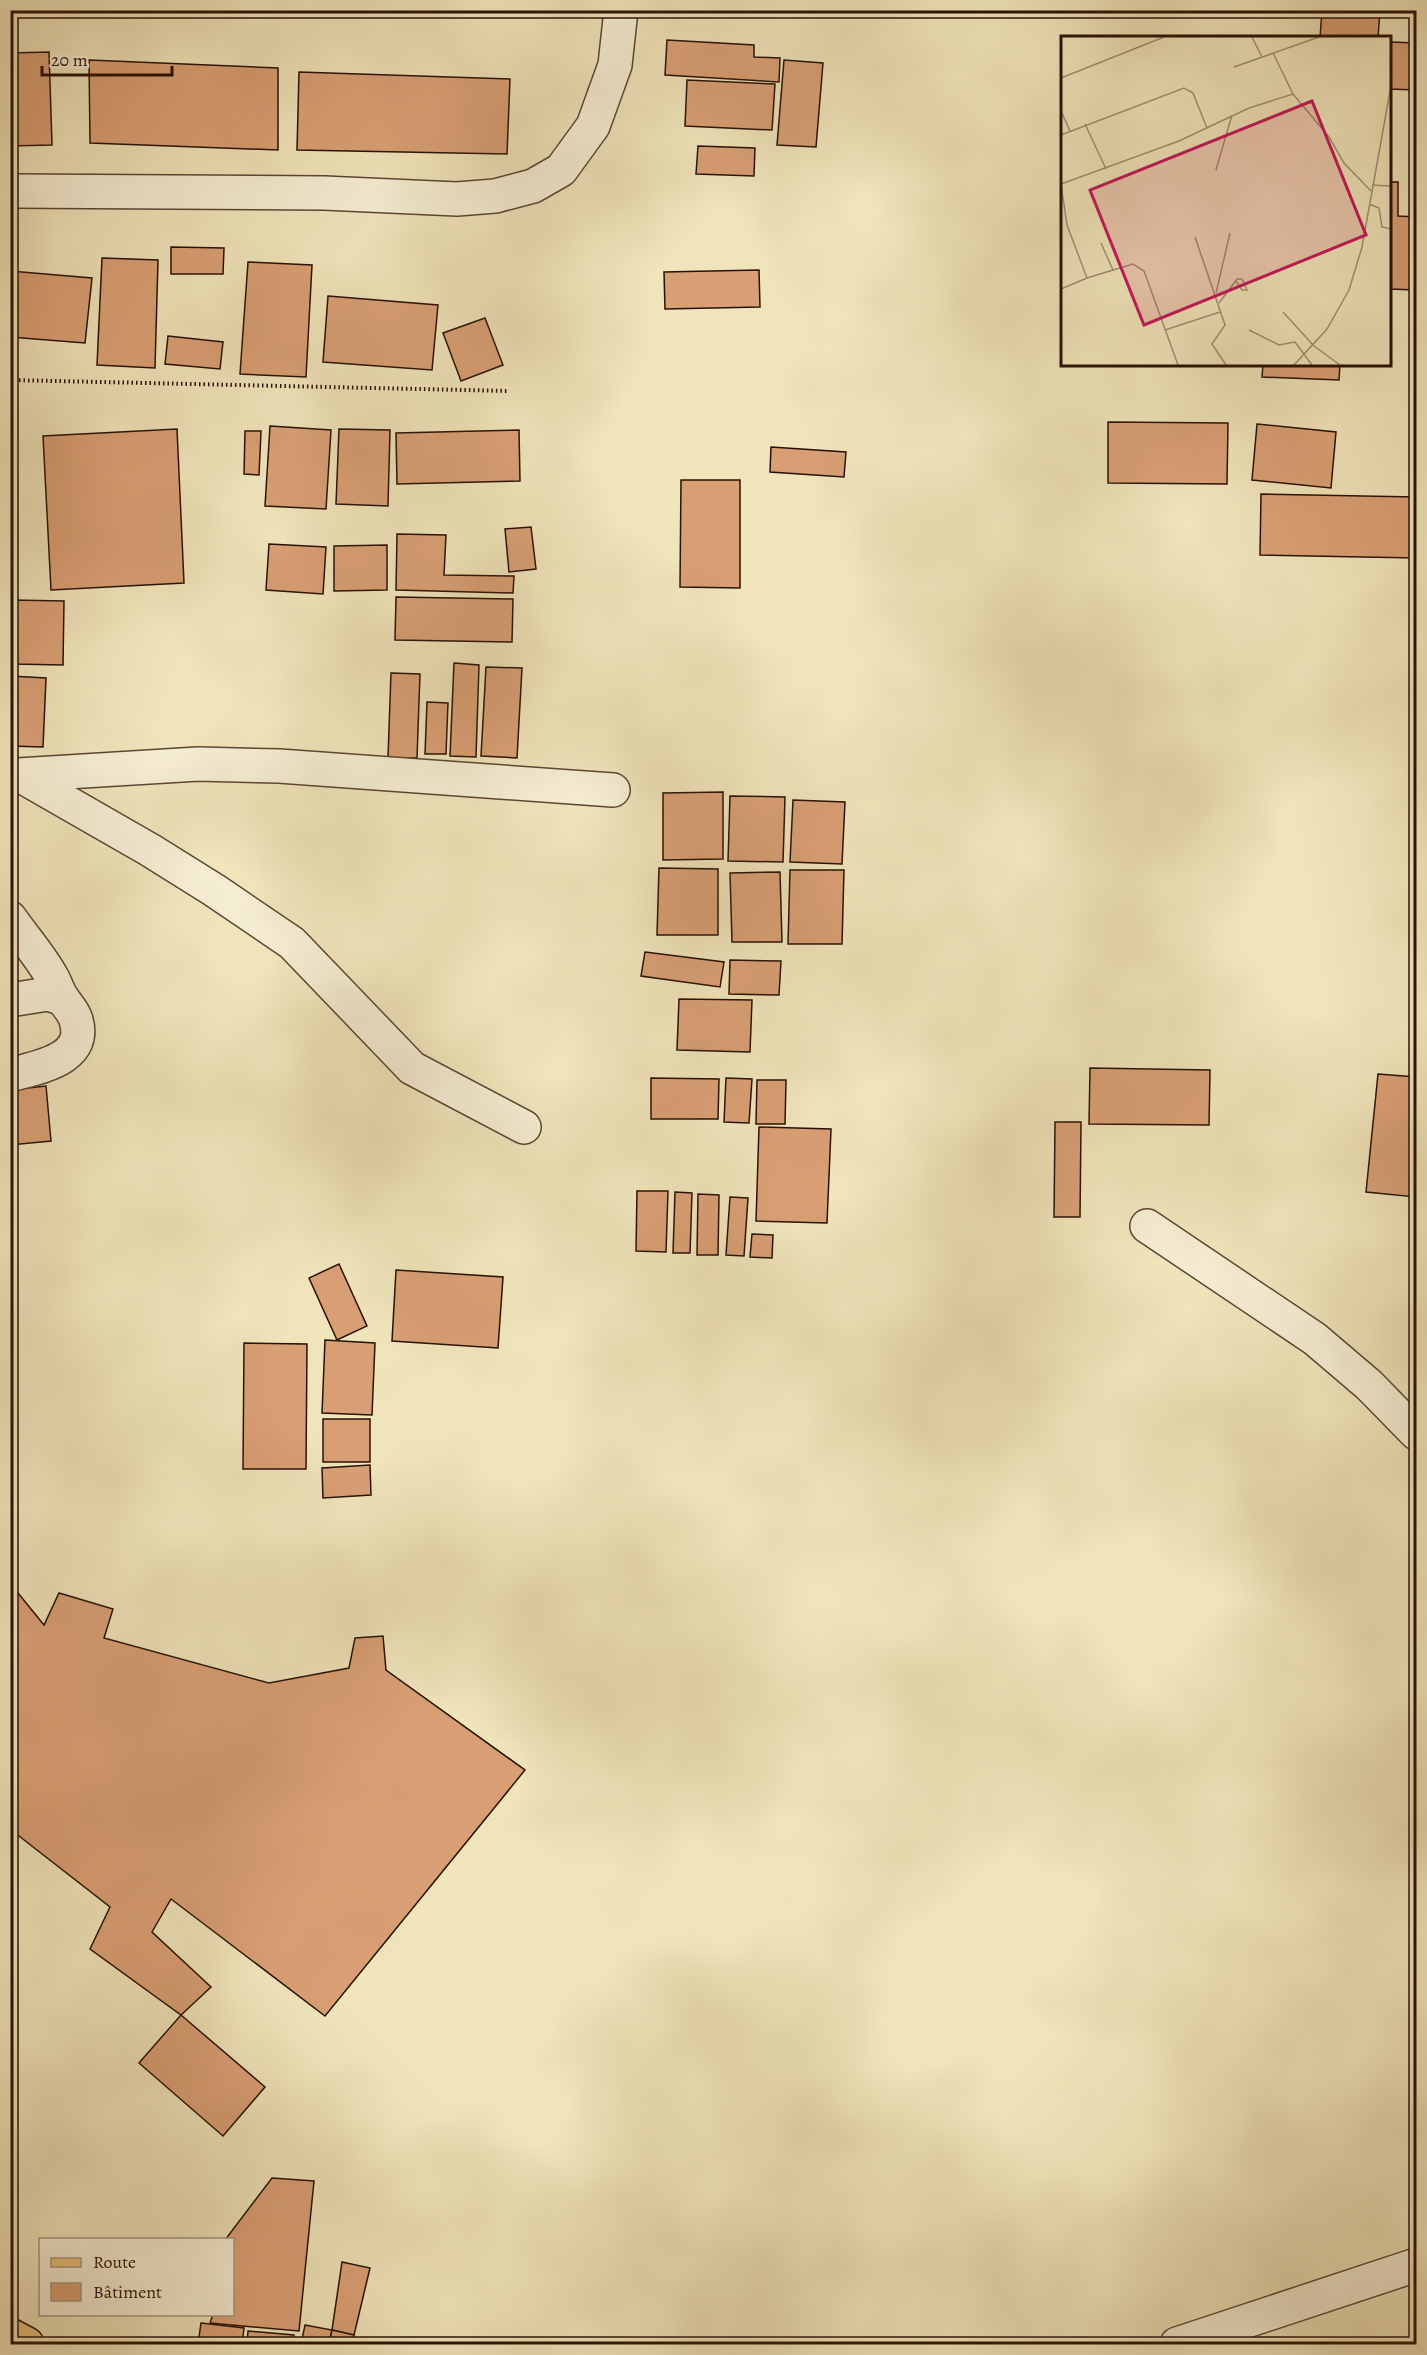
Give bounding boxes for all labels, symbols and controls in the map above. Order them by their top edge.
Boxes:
inset map [1061,36,1391,366]
scale bar [42,39,172,77]
text: 20 m [51,48,88,72]
legend [39,2238,234,2316]
text: Route [93,2250,136,2274]
text: Bâtiment [93,2280,162,2304]

